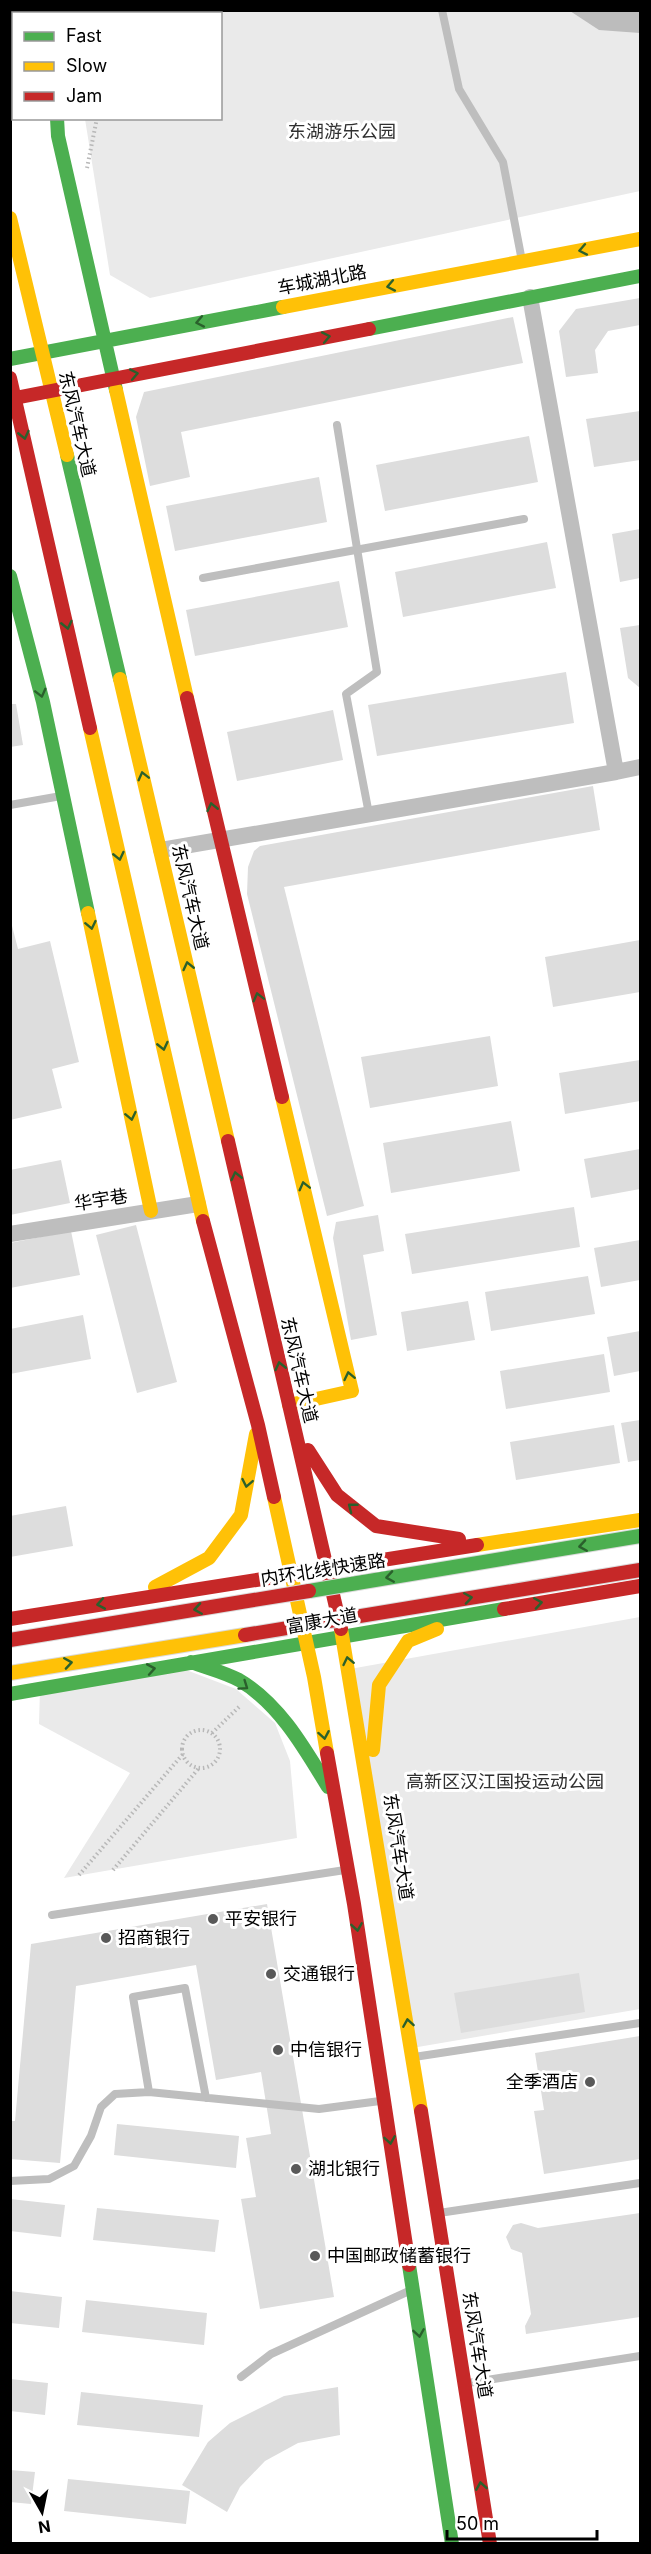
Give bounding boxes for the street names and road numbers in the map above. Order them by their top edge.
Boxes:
street label: 车城湖北路 [276,261,368,298]
street label: 东风汽车大道 [55,369,100,479]
street label: 东风汽车大道 [168,842,213,952]
street label: 华宇巷 [73,1185,129,1214]
street label: 东风汽车大道 [277,1315,322,1425]
street label: 内环北线快速路 [259,1549,387,1590]
street label: 富康大道 [285,1604,359,1637]
street label: 东风汽车大道 [380,1792,417,1902]
street label: 东风汽车大道 [459,2290,496,2400]

